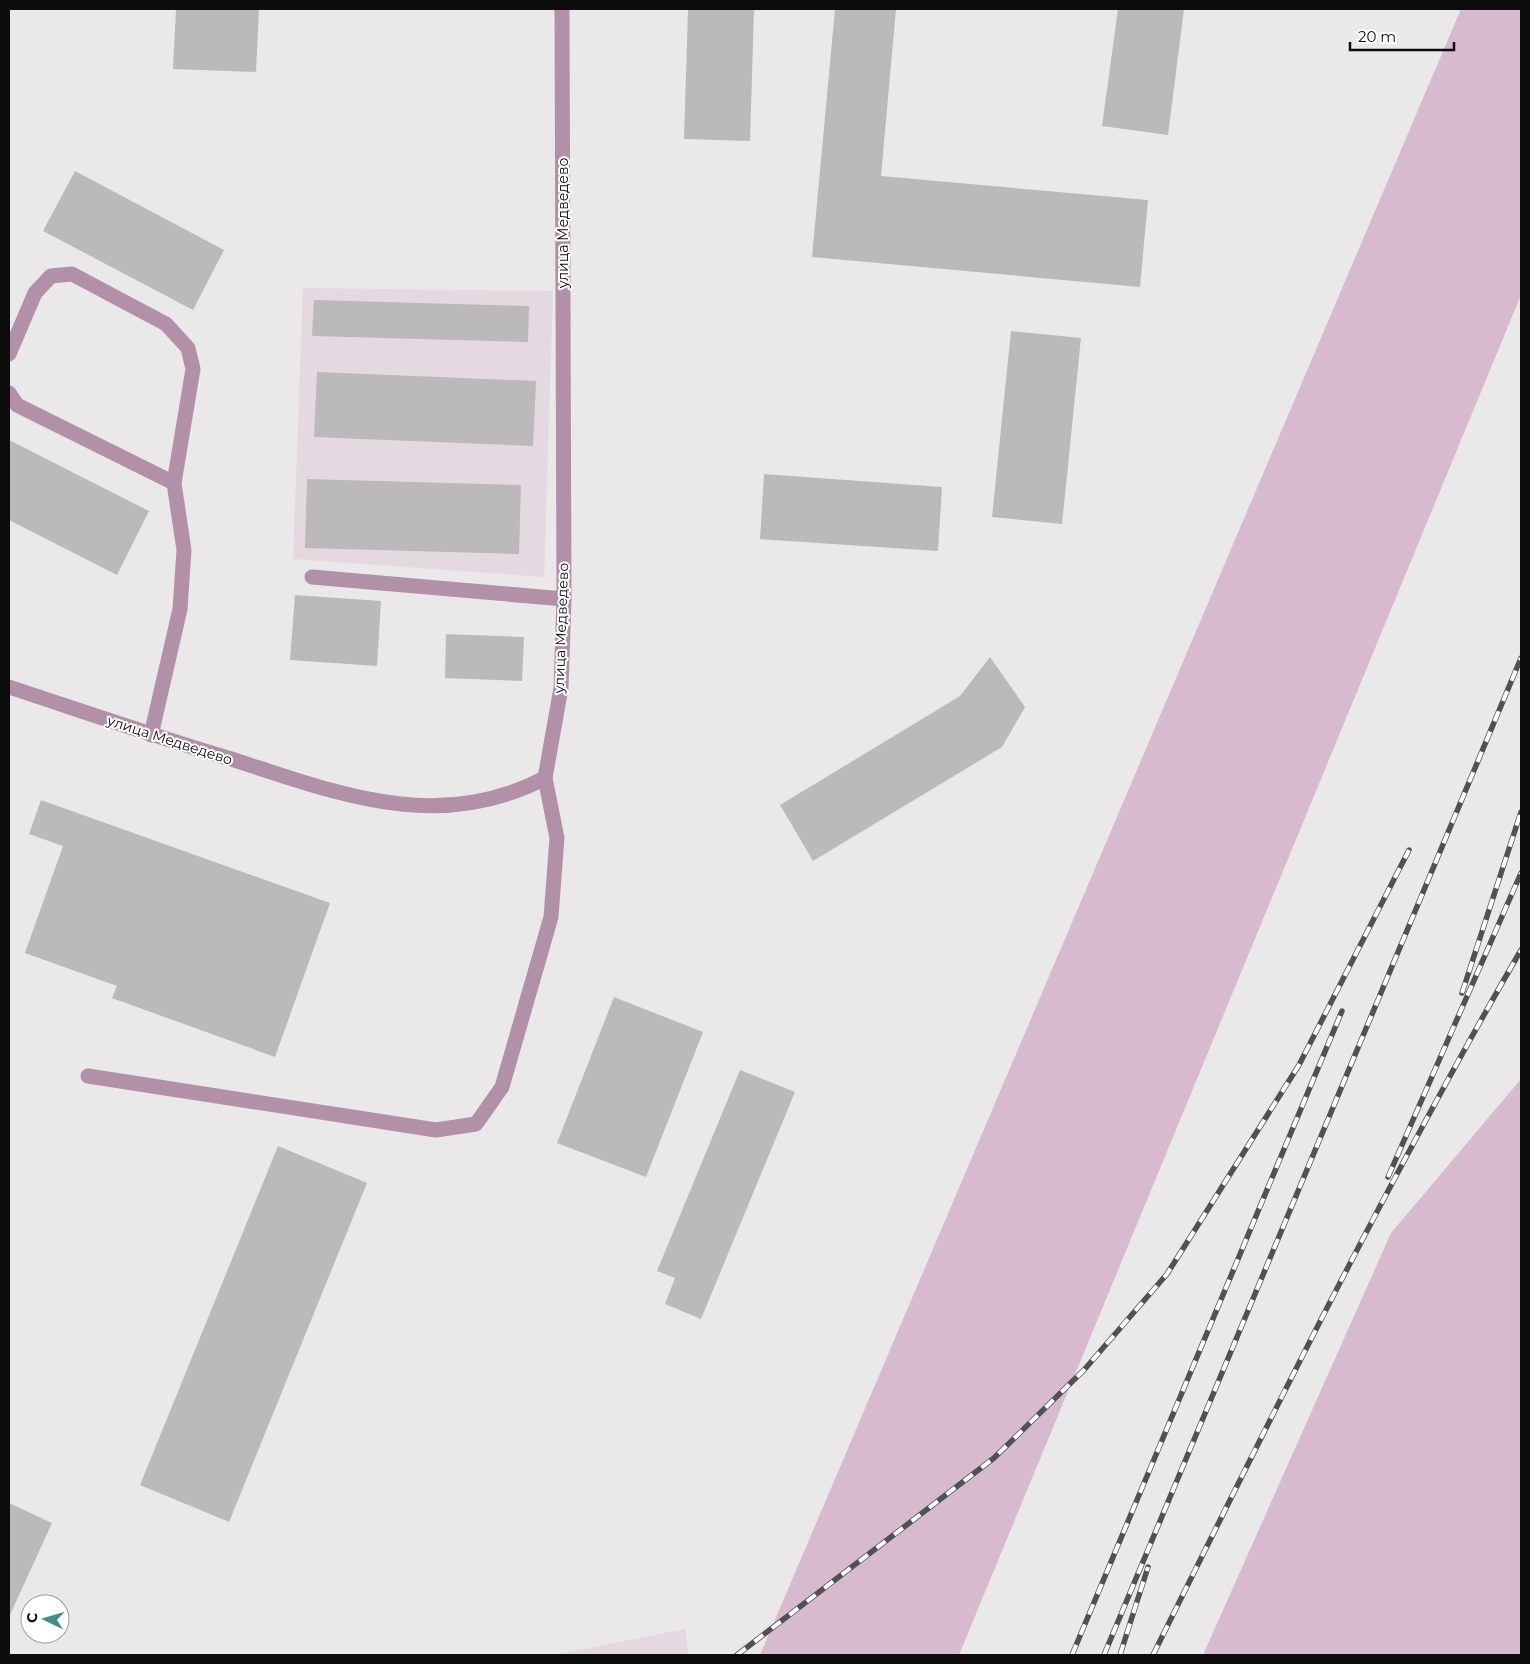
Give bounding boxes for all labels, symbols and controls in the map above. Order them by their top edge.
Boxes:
scale bar [1350,20,1454,52]
text: 20 m [1358,27,1396,46]
street label: улица Медведево [554,158,572,289]
street label: улица Медведево [550,562,572,695]
street label: улица Медведево [104,711,235,769]
north arrow [20,1594,70,1644]
text: С [23,1612,41,1624]

